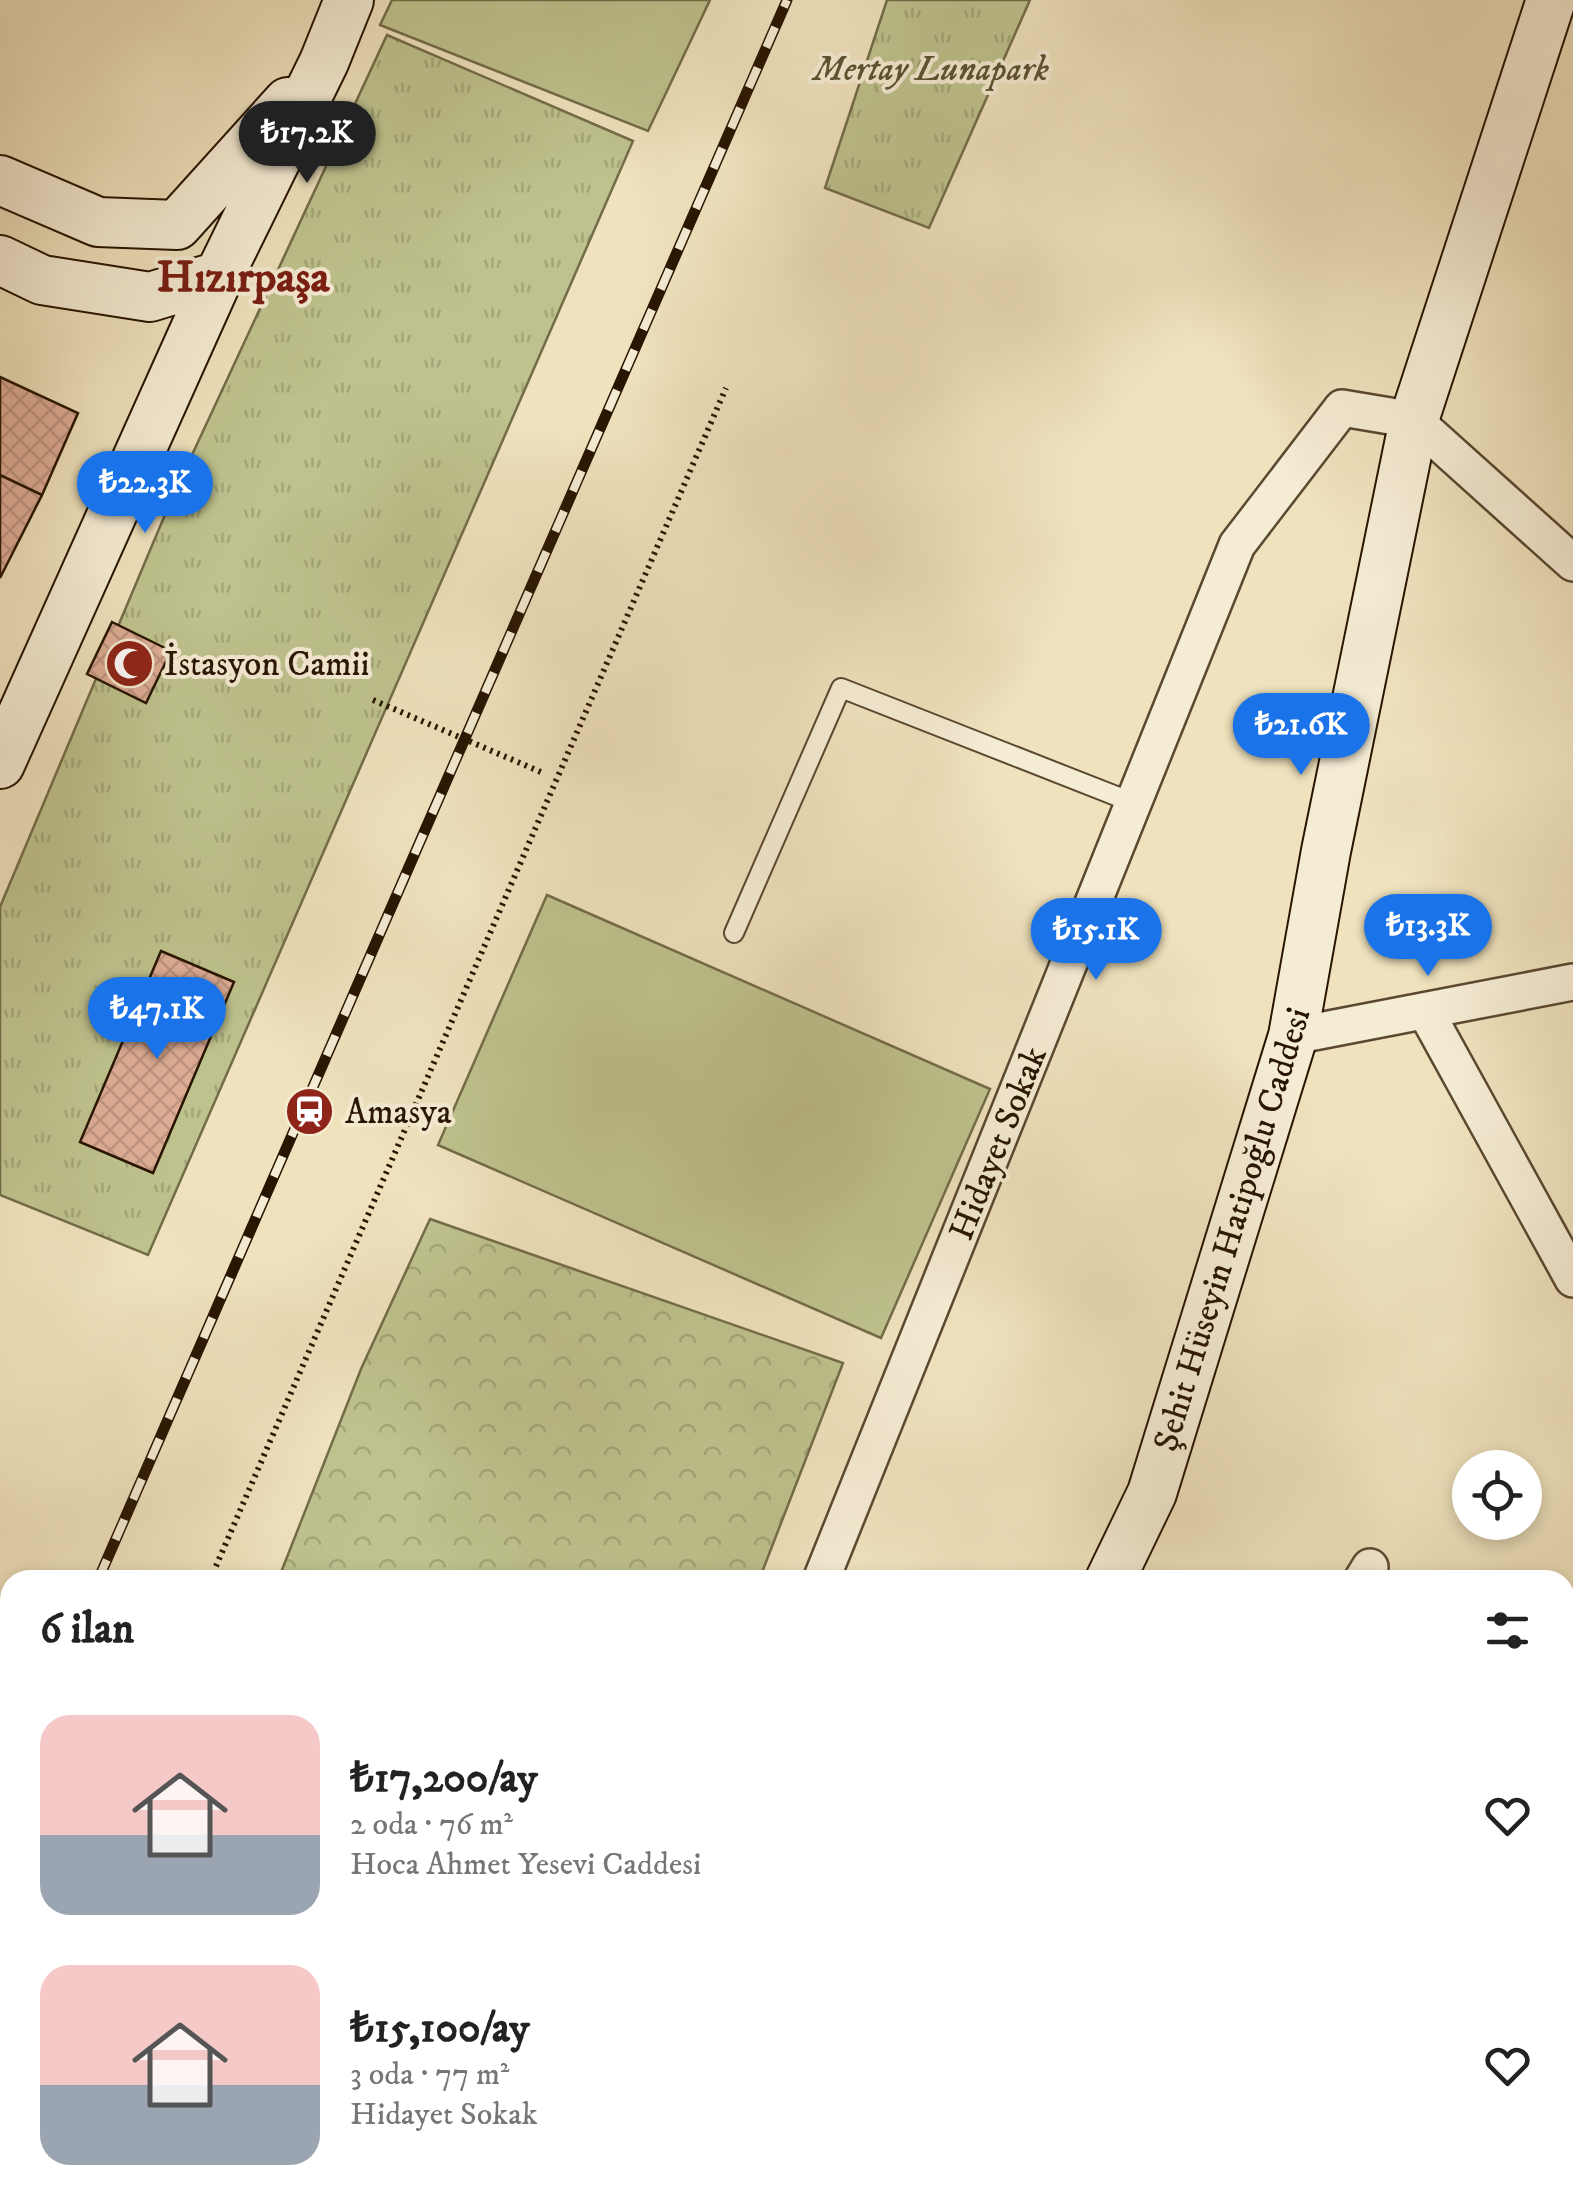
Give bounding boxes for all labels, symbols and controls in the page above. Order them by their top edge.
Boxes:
park label: Mertay Lunapark [810,48,1049,92]
pin: ₺17.2K [226,101,388,186]
text: ₺17.2K [261,113,353,153]
district label: Hızırpaşa [156,250,330,306]
pin: ₺22.3K [64,451,226,536]
text: ₺22.3K [99,463,191,503]
mosque icon: İstasyon Camii [103,637,155,689]
place label: İstasyon Camii [164,642,370,687]
pin: ₺21.6K [1220,693,1382,778]
text: ₺21.6K [1255,705,1347,745]
pin: ₺13.3K [1347,894,1509,979]
pin: ₺15.1K [1015,898,1177,983]
text: ₺13.3K [1386,906,1470,946]
text: ₺15.1K [1053,910,1139,950]
pin: ₺47.1K [76,977,238,1062]
text: ₺47.1K [110,989,204,1029]
street label: Şehit Hüseyin Hatipoğlu Caddesi [1144,1002,1321,1457]
street label: Hidayet Sokak [940,1040,1058,1247]
station icon: Amasya [284,1085,336,1137]
place label: Amasya [345,1091,452,1135]
map controls [1452,1450,1542,1540]
button: locate [1452,1450,1542,1540]
icon: filters [1480,1603,1535,1658]
text: 6 ilan [40,1604,134,1656]
text: ₺17,200/ay [350,1753,537,1805]
icon: home [120,1755,240,1875]
icon: heart [1480,1788,1535,1843]
text: 2 oda · 76 m² [350,1805,513,1845]
text: Hoca Ahmet Yesevi Caddesi [350,1845,701,1885]
text: ₺15,100/ay [350,2003,530,2055]
icon: home [120,2005,240,2125]
icon: heart [1480,2038,1535,2093]
text: 3 oda · 77 m² [350,2055,509,2095]
text: Hidayet Sokak [350,2095,538,2135]

